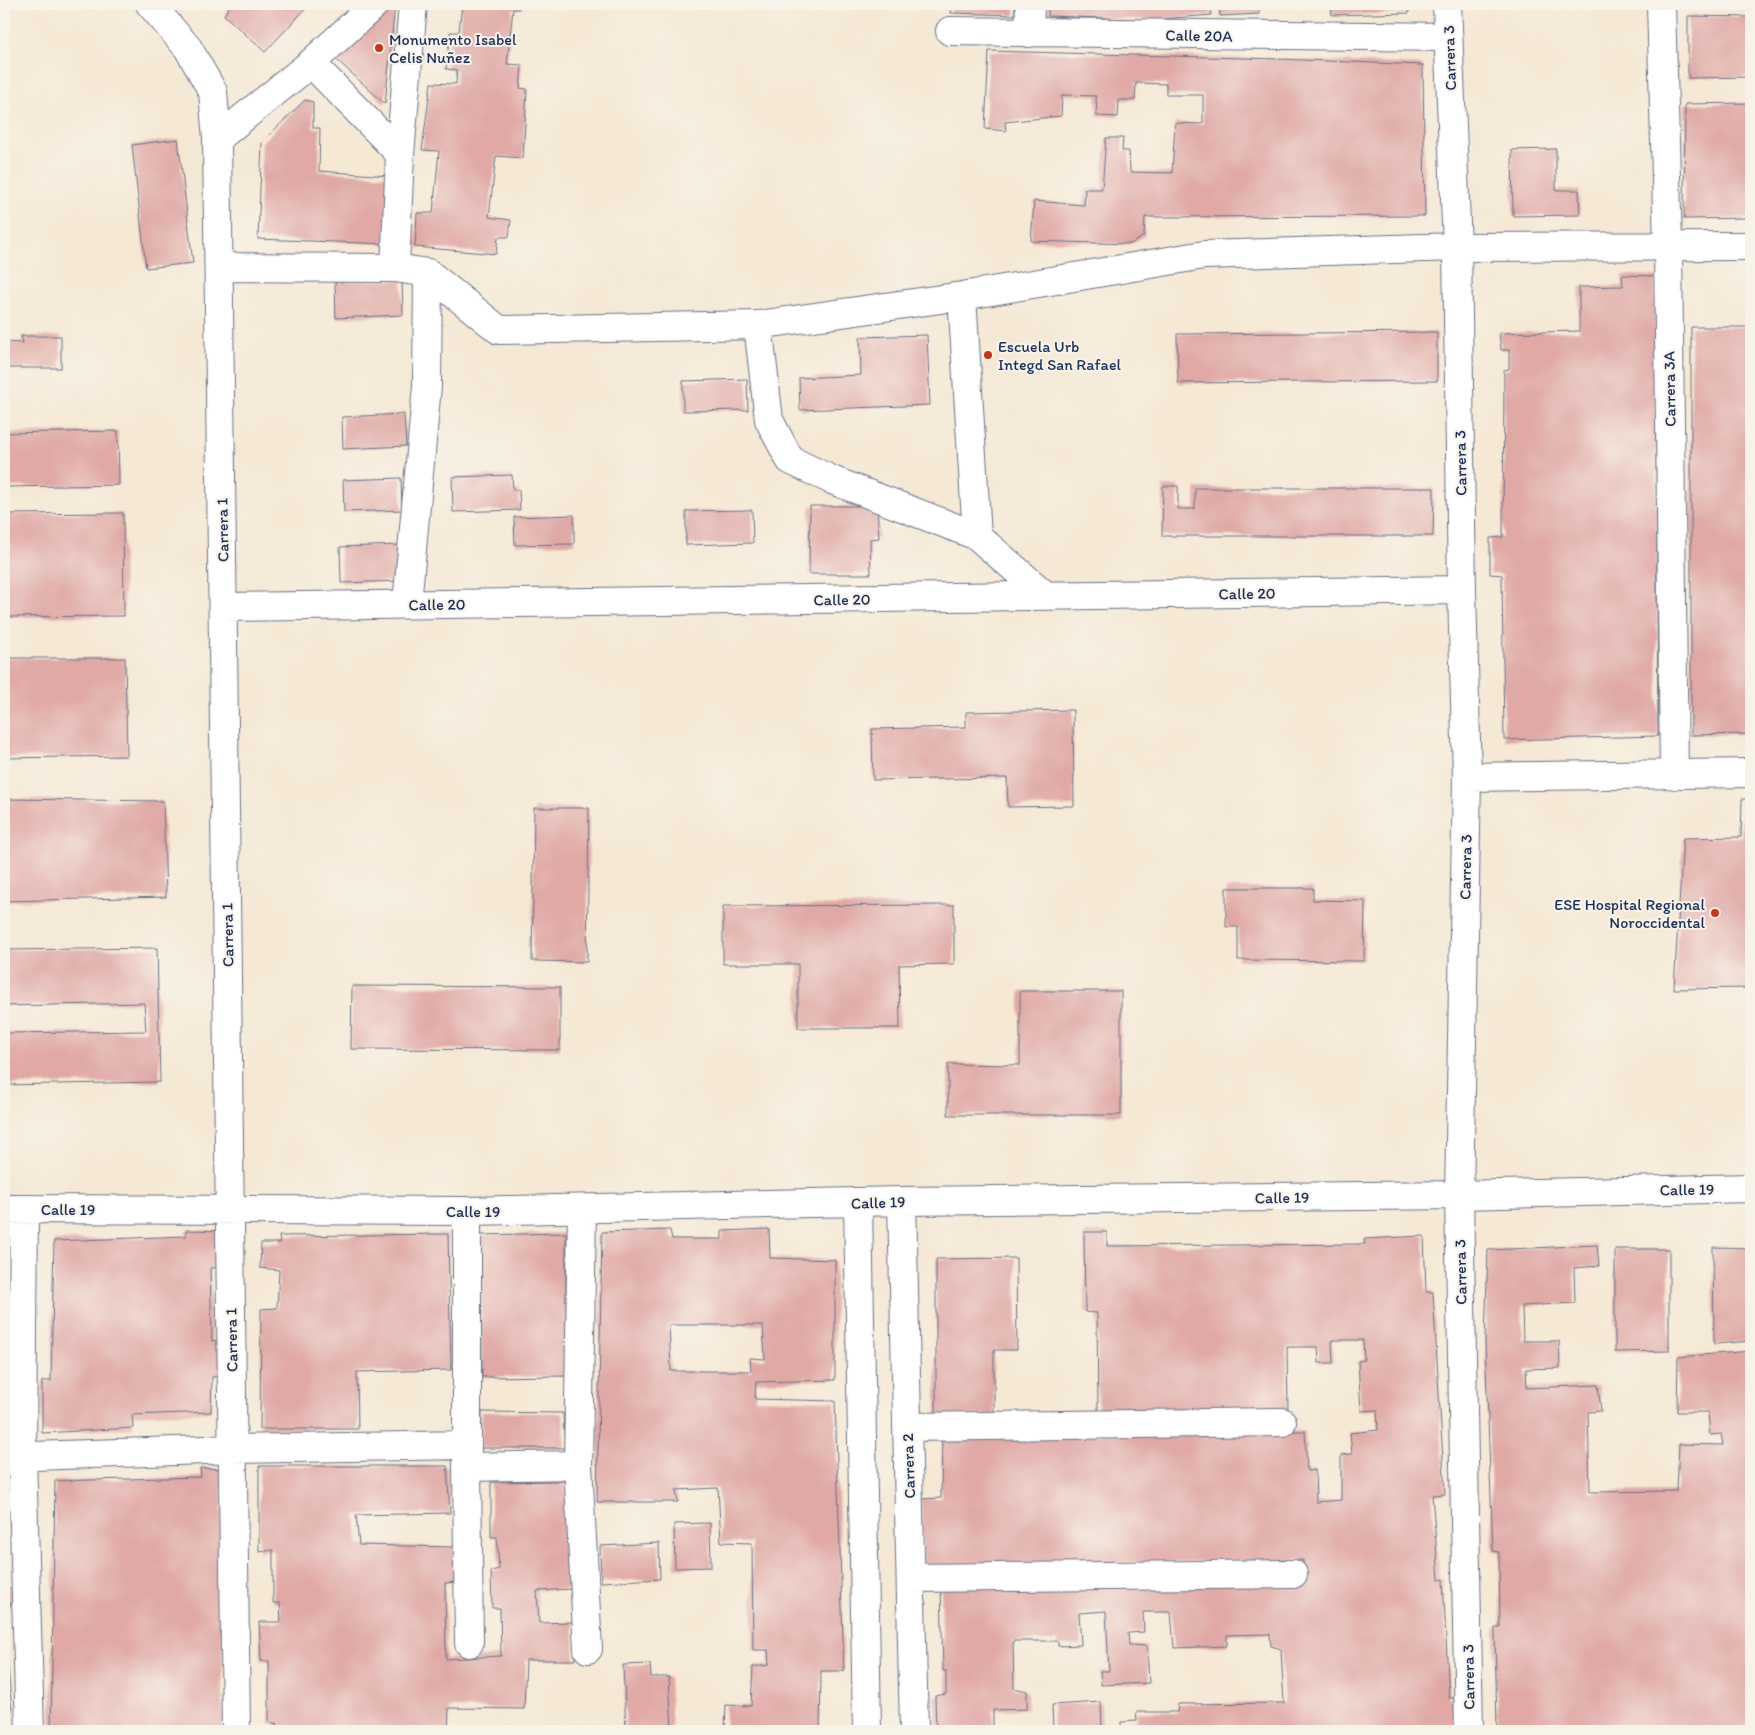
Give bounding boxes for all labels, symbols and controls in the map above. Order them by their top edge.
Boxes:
street label: Calle 20A [1165,25,1233,46]
street label: Carrera 3 [1439,25,1460,91]
place label: Monumento Isabel Celis Nuñez [389,30,517,67]
marker: Monumento Isabel Celis Nuñez [373,42,385,54]
place label: Escuela Urb Integd San Rafael [998,337,1121,374]
marker: Escuela Urb Integd San Rafael [982,349,994,361]
street label: Carrera 3A [1659,351,1680,427]
street label: Carrera 3 [1450,430,1471,496]
street label: Carrera 1 [212,497,233,562]
street label: Calle 20 [1218,584,1276,603]
street label: Calle 20 [813,590,871,609]
street label: Calle 20 [408,595,466,614]
street label: Carrera 3 [1455,834,1476,900]
place label: ESE Hospital Regional Noroccidental [1554,895,1705,932]
street label: Carrera 1 [217,902,238,967]
marker: ESE Hospital Regional Noroccidental [1709,907,1721,919]
street label: Calle 19 [1660,1180,1715,1199]
street label: Calle 19 [1255,1188,1310,1207]
street label: Calle 19 [850,1192,906,1213]
street label: Calle 19 [41,1200,95,1219]
street label: Calle 19 [446,1202,500,1221]
street label: Carrera 3 [1450,1239,1471,1305]
street label: Carrera 1 [221,1307,242,1372]
street label: Carrera 2 [898,1432,919,1499]
street label: Carrera 3 [1458,1644,1479,1710]

